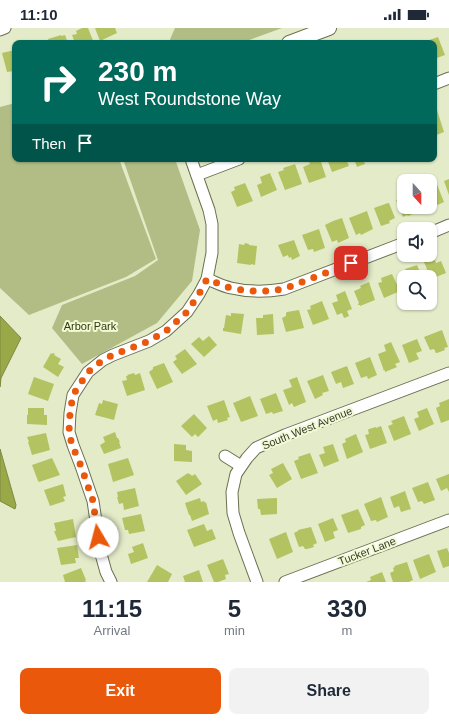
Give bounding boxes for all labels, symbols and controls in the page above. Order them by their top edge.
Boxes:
text: 11:10 [20,6,58,23]
icon: right [32,56,84,108]
text: 230 m [98,56,177,87]
text: West Roundstone Way [98,89,281,109]
icon: arrive [74,132,96,154]
text: Then [32,135,66,152]
north arrow [397,174,437,214]
map controls [397,174,437,310]
button: sound [397,222,437,262]
pin [334,246,368,280]
icon: arrive [340,252,362,274]
button: search [397,270,437,310]
park label: Arbor Park [64,320,117,332]
street label: South West Avenue [260,404,354,452]
position arrow [77,516,119,558]
street label: Tucker Lane [336,535,398,567]
text: 11:15 [82,595,142,622]
text: 5 [228,595,241,622]
text: 330 [327,595,367,622]
text: Arrival [94,623,130,638]
text: min [224,623,245,638]
text: m [342,623,352,638]
button: Exit [20,668,221,714]
button: Share [229,668,429,714]

